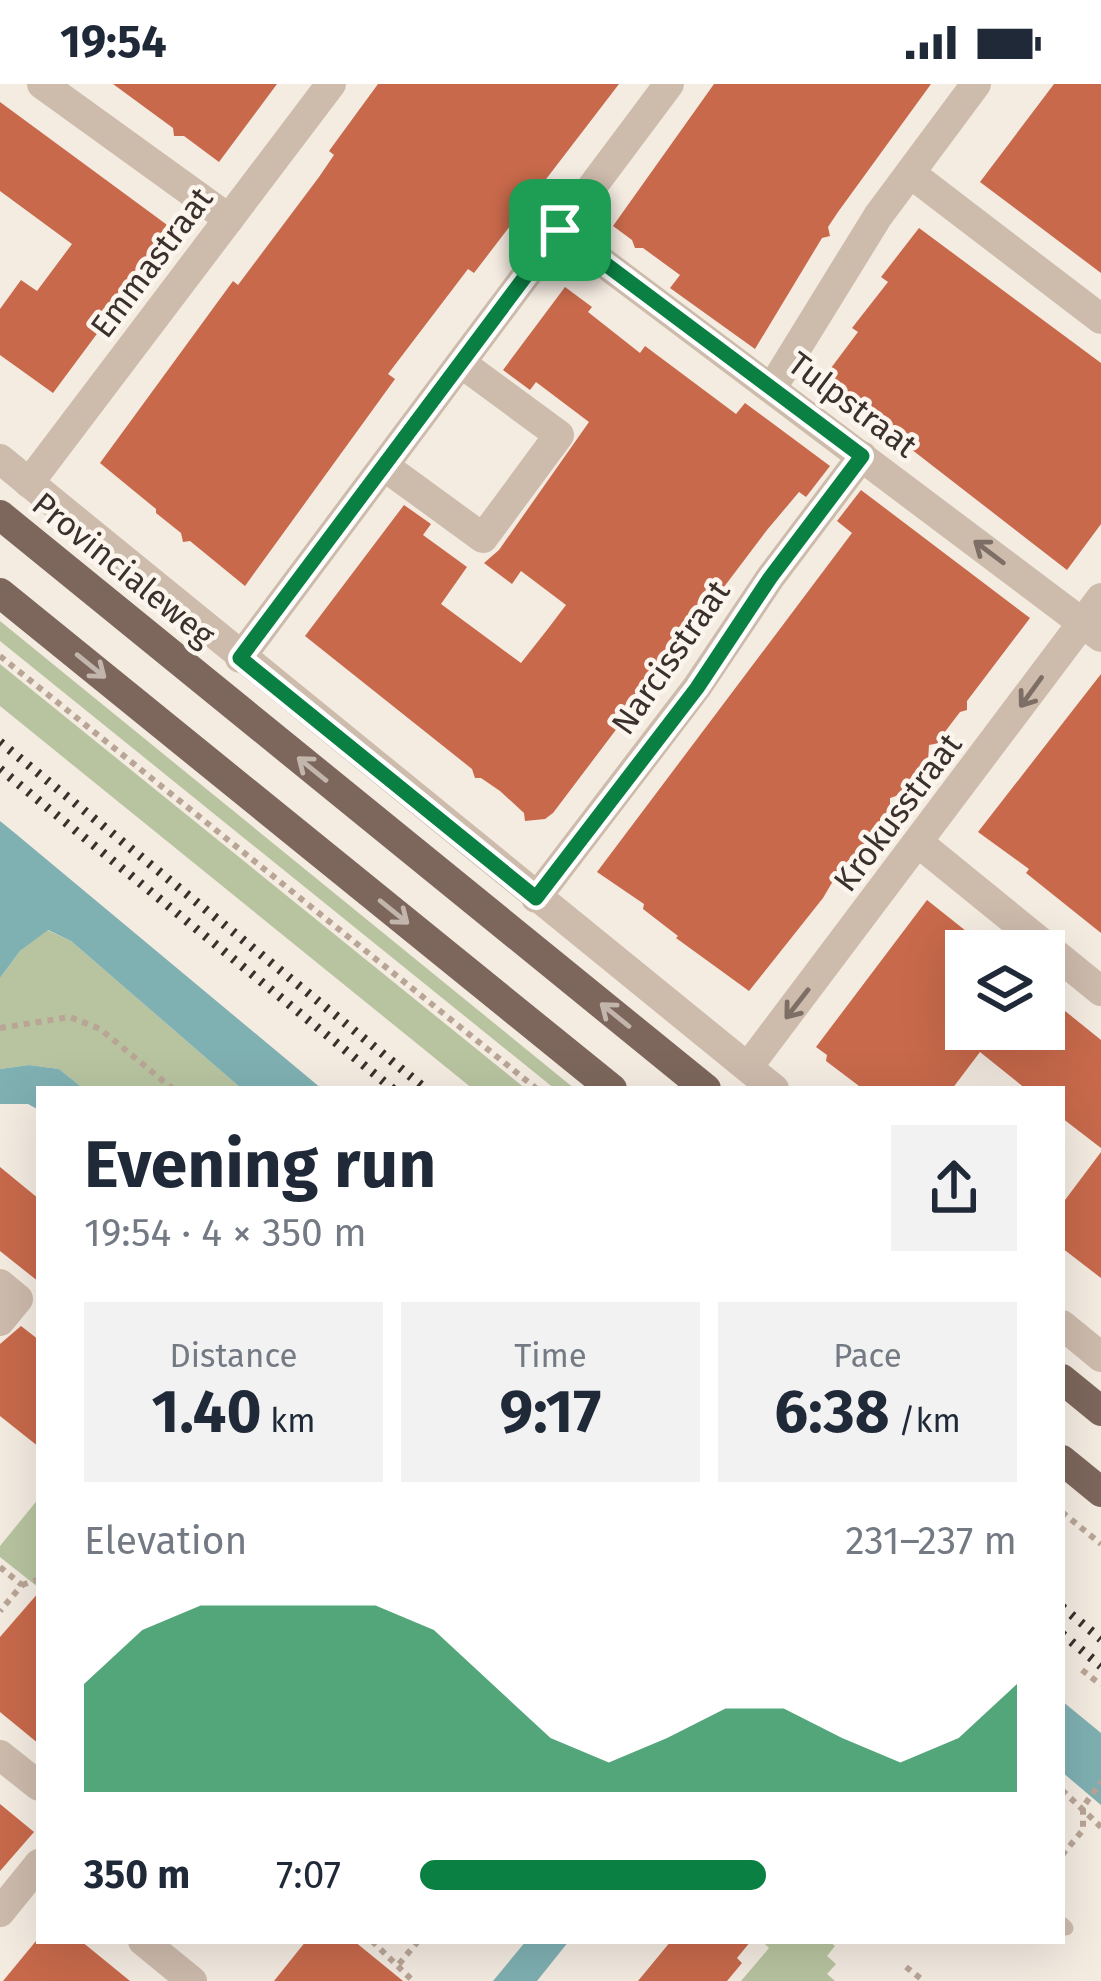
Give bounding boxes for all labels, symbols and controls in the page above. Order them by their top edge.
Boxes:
text: 19:54 [60,15,167,69]
street label: Emmastraat [82,179,221,346]
pin [509,179,611,281]
icon: arrive [527,197,593,263]
street label: Tulpstraat [780,343,925,466]
street label: Provincialeweg [24,484,223,656]
one-way arrow [974,539,1006,566]
street label: Narcisstraat [603,573,739,742]
one-way arrow [75,652,106,680]
one-way arrow [1019,675,1045,708]
street label: Krokusstraat [825,725,970,900]
one-way arrow [297,756,329,783]
one-way arrow [378,898,409,925]
map controls [945,930,1065,1050]
button: layers [945,930,1065,1050]
one-way arrow [784,987,810,1019]
one-way arrow [599,1002,631,1029]
text: Evening run [84,1125,436,1204]
button: share [891,1125,1017,1251]
text: 19:54 · 4 × 350 m [84,1210,367,1256]
text: Distance [169,1336,298,1376]
text: Time [514,1336,587,1376]
text: Pace [833,1336,902,1376]
text: 1.40 [152,1376,261,1448]
text: 9:17 [500,1376,601,1448]
text: 6:38 [774,1376,890,1448]
text: km [261,1401,315,1441]
text: /km [890,1401,961,1441]
text: Elevation [84,1518,247,1564]
text: 231–237 m [845,1518,1017,1564]
text: 350 m [84,1852,190,1898]
text: 7:07 [276,1852,341,1898]

